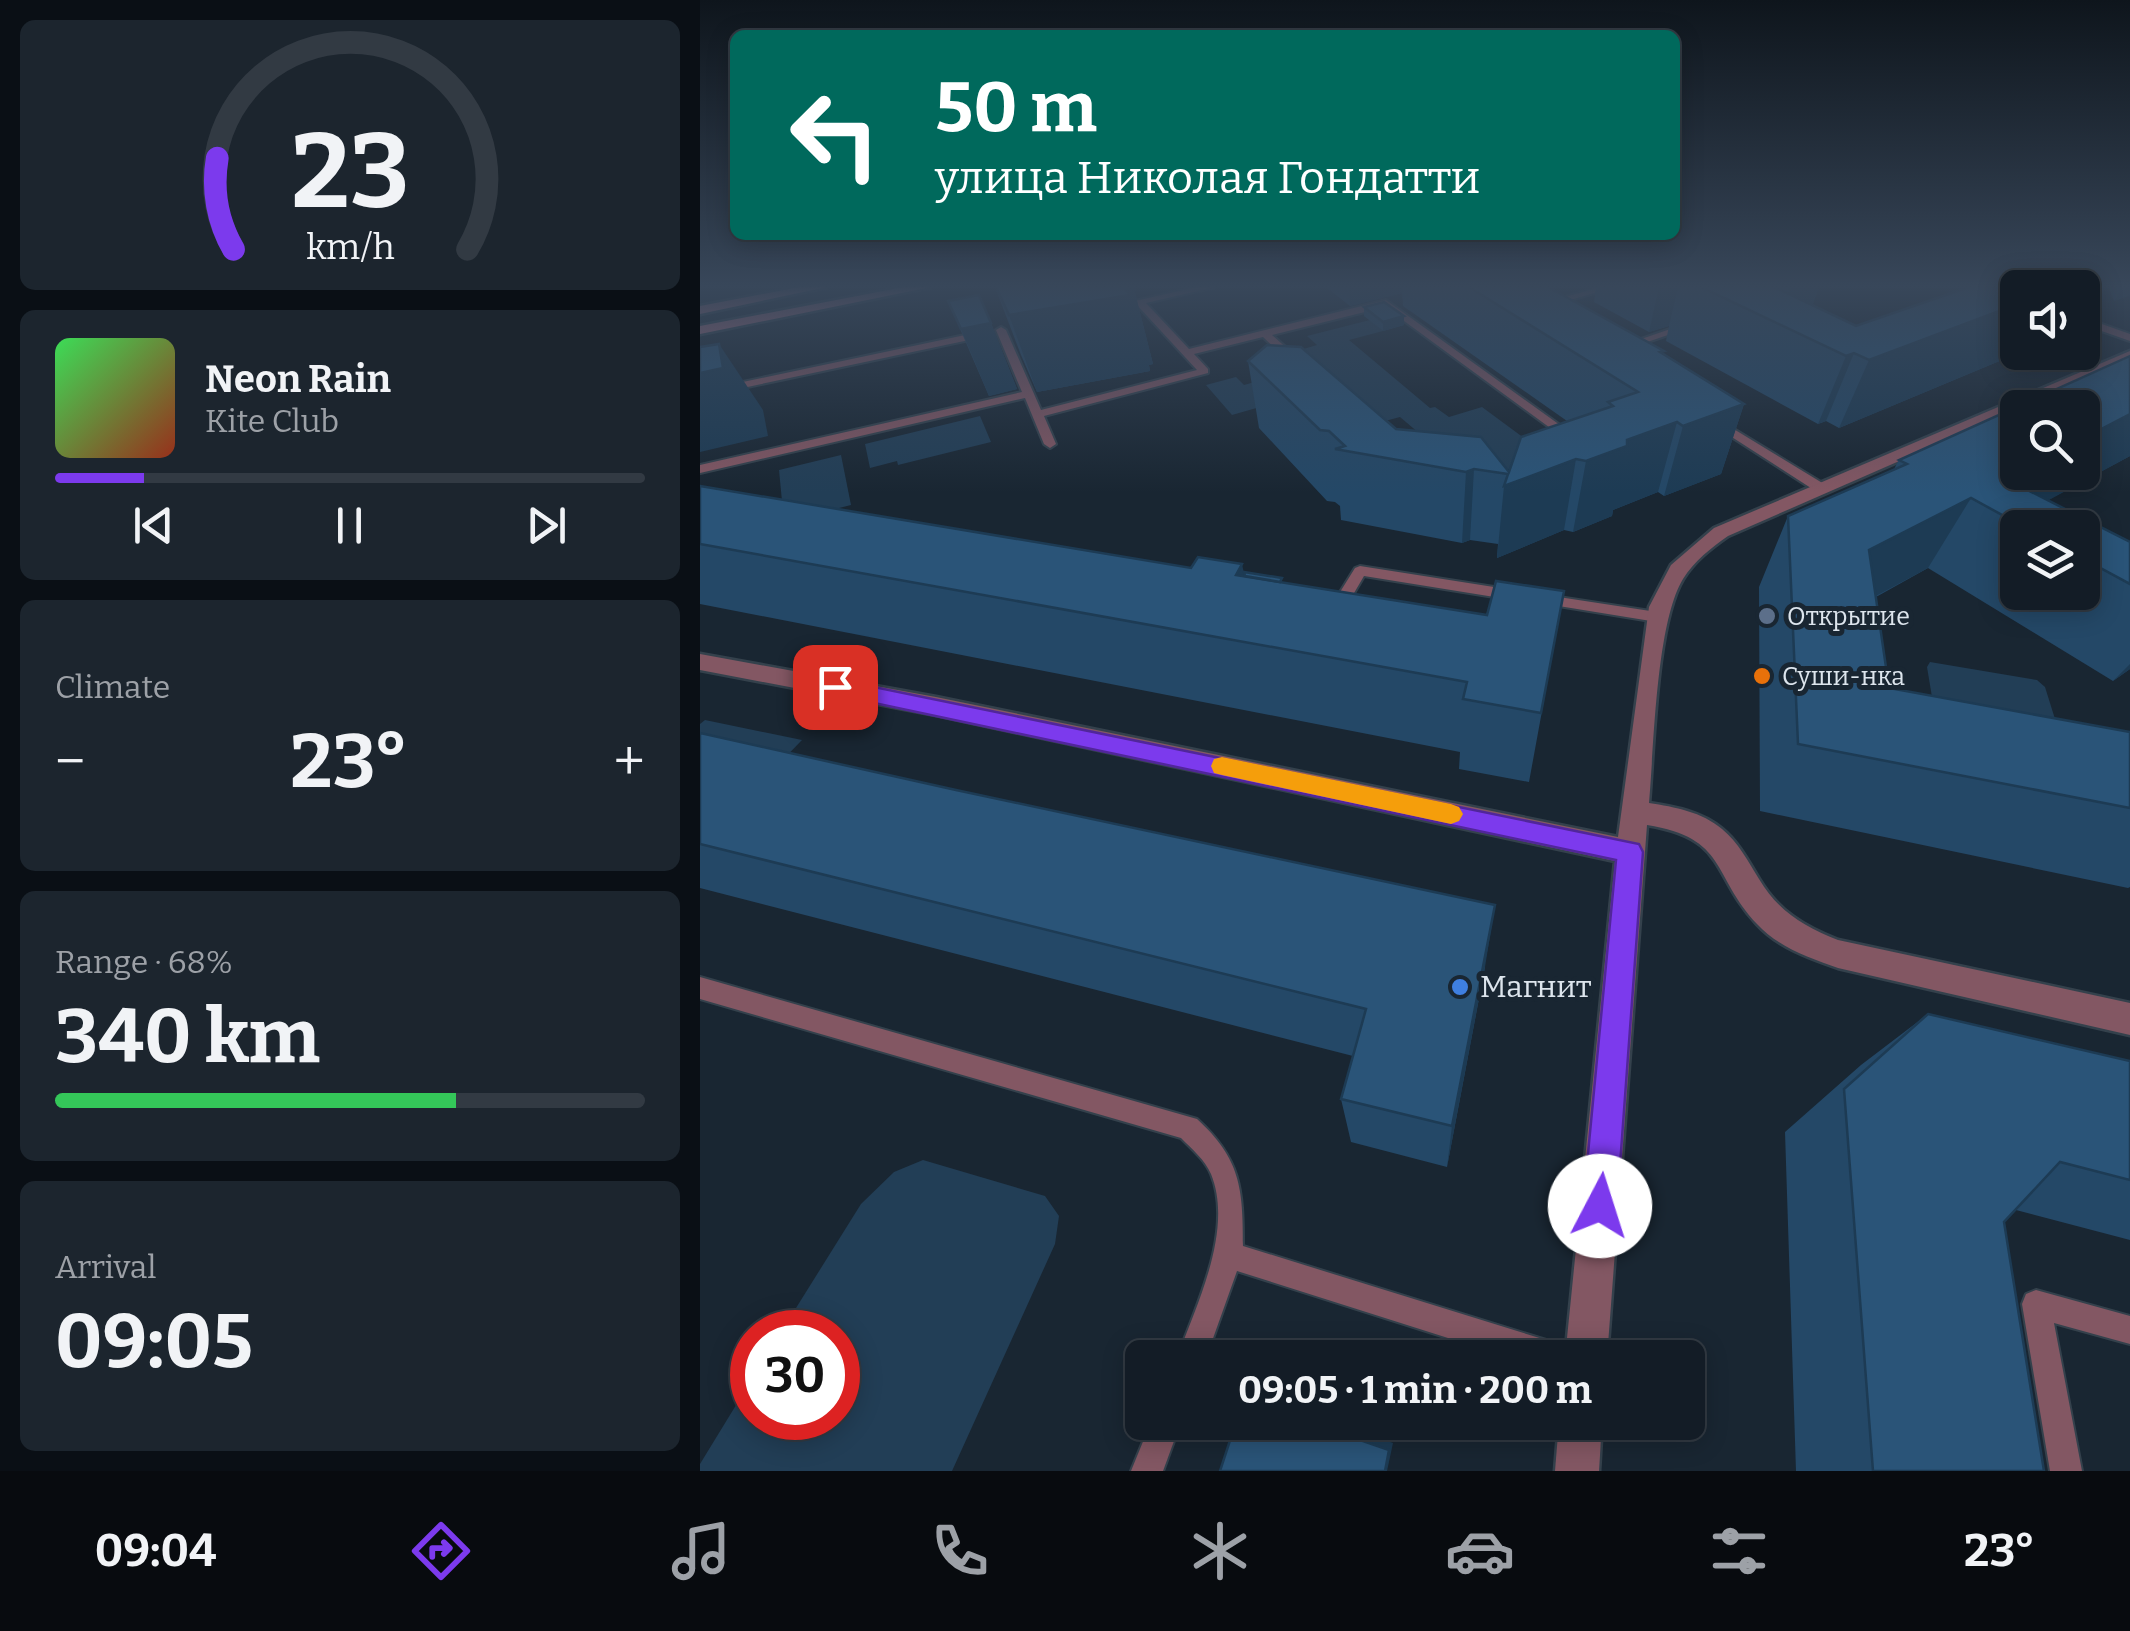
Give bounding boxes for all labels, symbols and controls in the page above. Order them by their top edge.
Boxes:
text: 50 m [935,66,1097,150]
icon: left [770,70,900,200]
text: 23 [291,110,409,235]
text: улица Николая Гондатти [935,151,1480,205]
text: km/h [306,226,394,268]
map controls [2000,270,2100,610]
button: sound [2000,270,2100,370]
text: Neon Rain [205,356,391,402]
button: search [2000,390,2100,490]
text: Kite Club [205,402,339,440]
icon: previous [126,498,181,553]
icon: pause [322,498,377,553]
icon: next [519,498,574,553]
button: layers [2000,510,2100,610]
place label: Открытие [1787,602,1910,632]
marker: Открытие [1756,605,1778,627]
pin [793,645,878,730]
icon: arrive [808,660,863,715]
place label: Суши-нка [1782,662,1905,692]
marker: Суши-нка [1751,665,1773,687]
text: Climate [55,668,170,706]
text: 23° [290,717,409,807]
text: − [55,729,85,795]
text: + [614,729,645,795]
text: Range · 68% [55,943,233,981]
place label: Магнит [1480,969,1591,1005]
marker: Магнит [1449,976,1471,998]
text: 340 km [55,992,320,1082]
position arrow [1548,1154,1652,1258]
text: Arrival [55,1248,156,1286]
text: 09:05 [55,1297,253,1387]
speed limit sign: 30 [730,1310,860,1440]
text: 09:05 · 1 min · 200 m [1238,1367,1592,1413]
icon: directions [406,1516,476,1586]
icon: music [666,1516,736,1586]
icon: phone [925,1516,995,1586]
icon: climate [1185,1516,1255,1586]
icon: car [1445,1516,1515,1586]
icon: filters [1704,1516,1774,1586]
text: 09:04 [95,1524,216,1578]
text: 23° [1964,1524,2035,1578]

